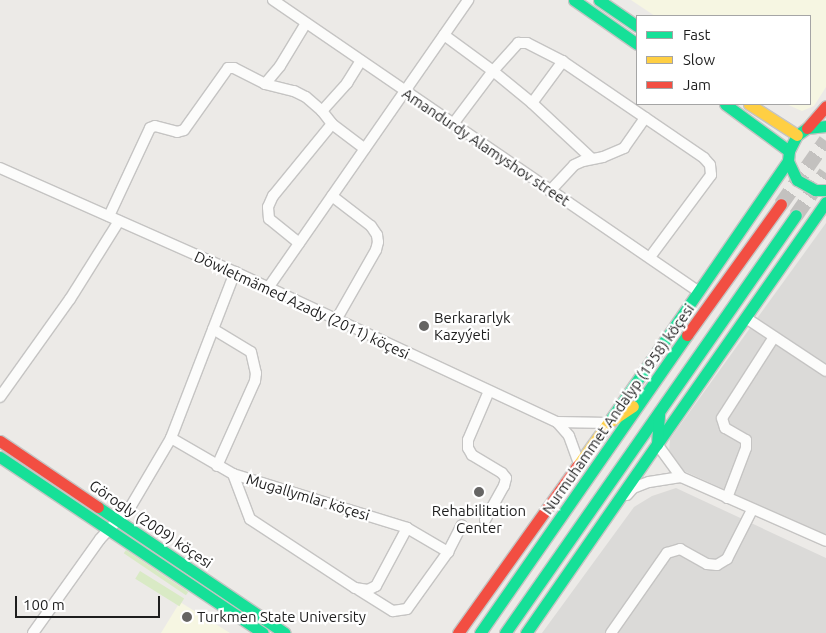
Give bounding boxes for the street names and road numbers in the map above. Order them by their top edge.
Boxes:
street label: Amandurdy Alamyshov street [399,84,573,210]
street label: Döwletmämed Azady (2011) köçesi [192,247,412,363]
street label: Nurmuhammet Andalyp (1958) köçesi [538,300,698,518]
street label: Mugallymlar köçesi [244,470,372,524]
street label: Görogly (2009) köçesi [86,476,216,572]

